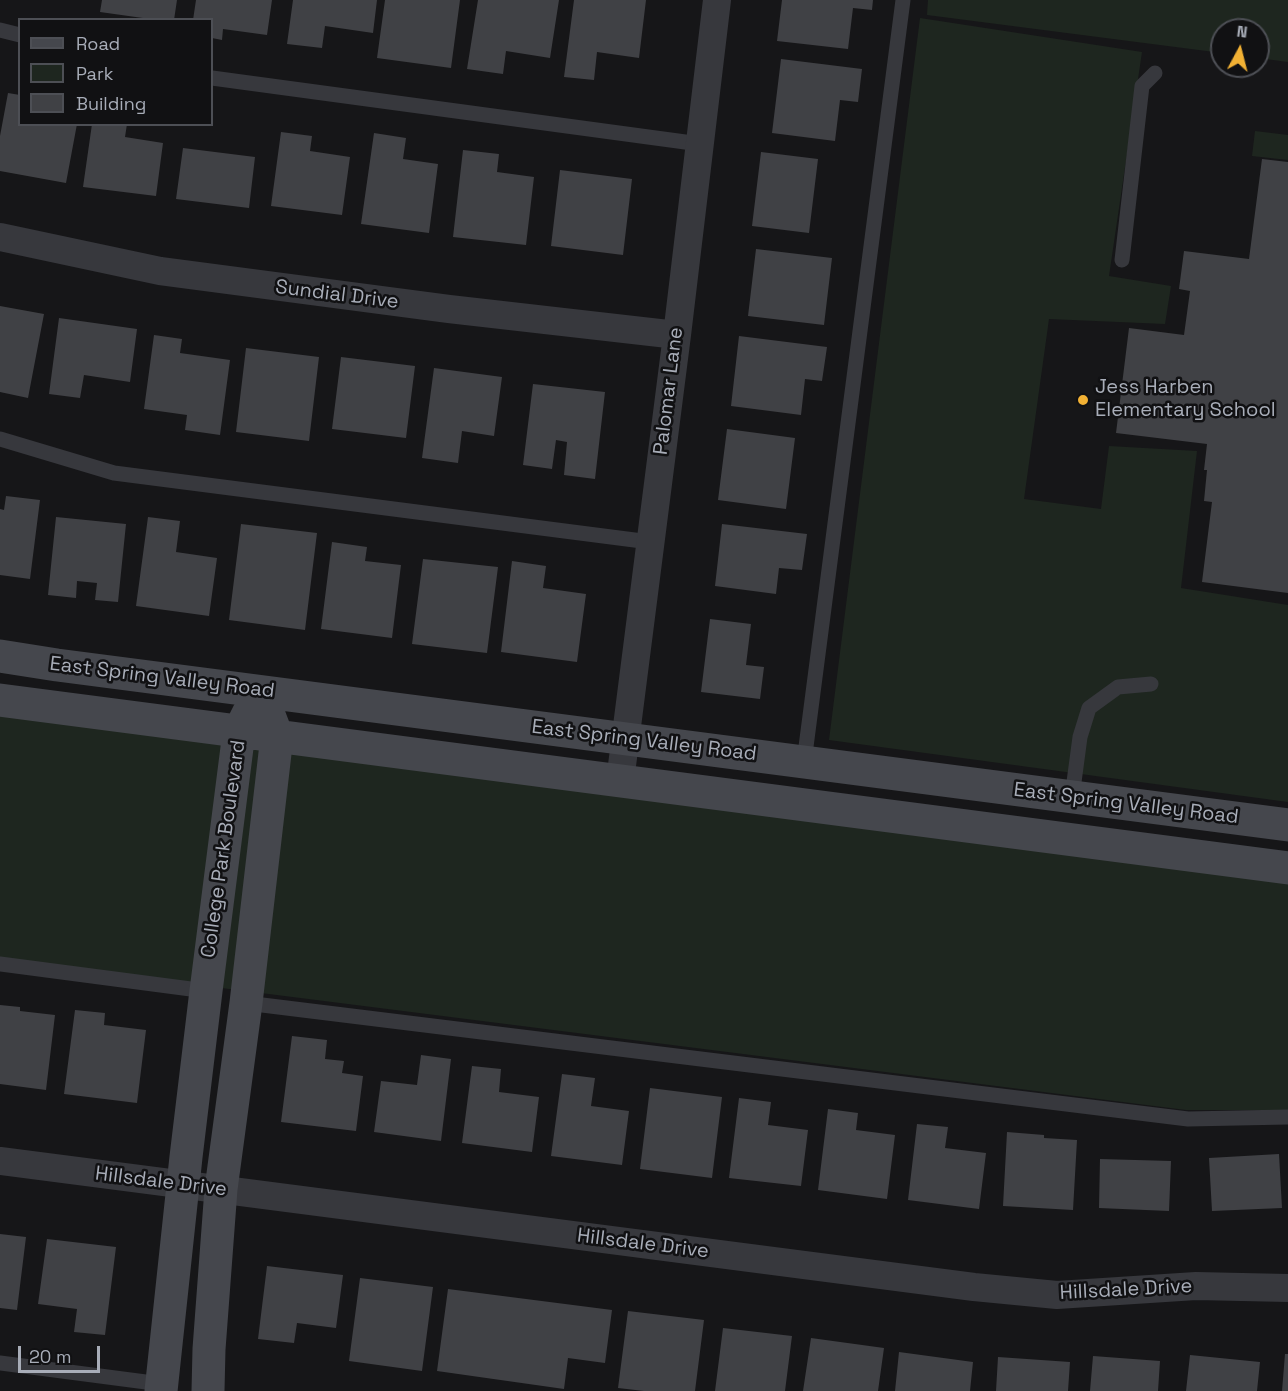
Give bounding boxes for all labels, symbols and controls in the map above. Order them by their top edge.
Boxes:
legend [18,18,213,126]
north arrow [1210,18,1270,78]
text: N [1235,21,1249,43]
text: Road [76,32,120,55]
text: Park [76,62,113,85]
text: Building [76,92,146,115]
street label: Sundial Drive [274,276,400,314]
street label: Palomar Lane [649,326,689,456]
place label: Jess Harben Elementary School [1095,376,1276,423]
marker: Jess Harben Elementary School [1076,393,1090,407]
street label: East Spring Valley Road [48,652,276,704]
street label: East Spring Valley Road [530,715,758,767]
street label: College Park Boulevard [197,739,251,959]
street label: East Spring Valley Road [1012,778,1240,830]
street label: Hillsdale Drive [94,1162,228,1202]
street label: Hillsdale Drive [576,1224,710,1264]
street label: Hillsdale Drive [1059,1275,1193,1305]
scale bar [21,1334,104,1372]
text: 20 m [29,1345,72,1368]

